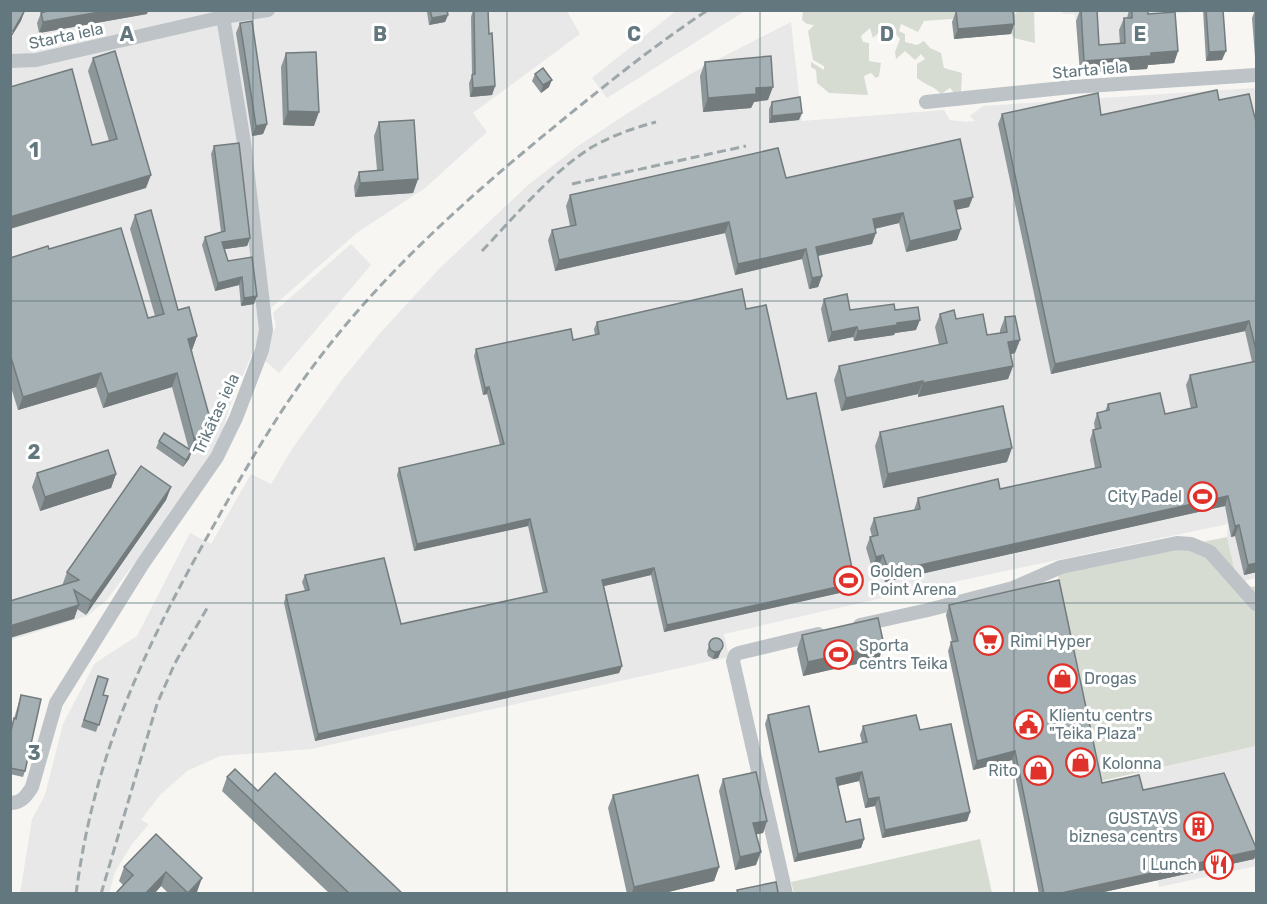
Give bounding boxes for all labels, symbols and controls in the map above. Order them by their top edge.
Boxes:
street label: Starta iela [27,19,105,53]
text: A [120,22,135,46]
text: B [373,22,387,46]
text: C [627,22,641,46]
text: D [880,22,894,46]
text: E [1134,22,1146,46]
street label: Starta iela [1051,57,1129,83]
text: 1 [29,138,39,162]
street label: Trikātas iela [189,370,243,458]
text: 2 [28,440,41,464]
sports icon: City Padel [1187,480,1219,512]
place label: City Padel [1108,487,1182,506]
place label: Golden Point Arena [870,562,957,599]
sports icon: Golden Point Arena [833,564,865,596]
supermarket icon: Rimi Hyper [973,625,1005,657]
place label: Rimi Hyper [1010,632,1091,651]
place label: Sporta centrs Teika [859,636,948,673]
sports icon: Sporta centrs Teika [822,638,854,670]
shop icon: Drogas [1047,662,1079,694]
place label: Drogas [1084,669,1137,688]
place label: Klientu centrs "Teika Plaza" [1049,706,1153,743]
public building icon: Klientu centrs "Teika Plaza" [1012,708,1044,740]
text: 3 [27,741,41,765]
shop icon: Kolonna [1065,747,1097,779]
shop icon: Rito [1023,754,1055,786]
place label: Kolonna [1102,754,1162,773]
place label: Rito [988,761,1018,780]
place label: GUSTAVS biznesa centrs [1069,809,1178,846]
building icon: GUSTAVS biznesa centrs [1183,811,1215,843]
restaurant icon: I Lunch [1202,848,1234,880]
place label: I Lunch [1142,855,1197,874]

